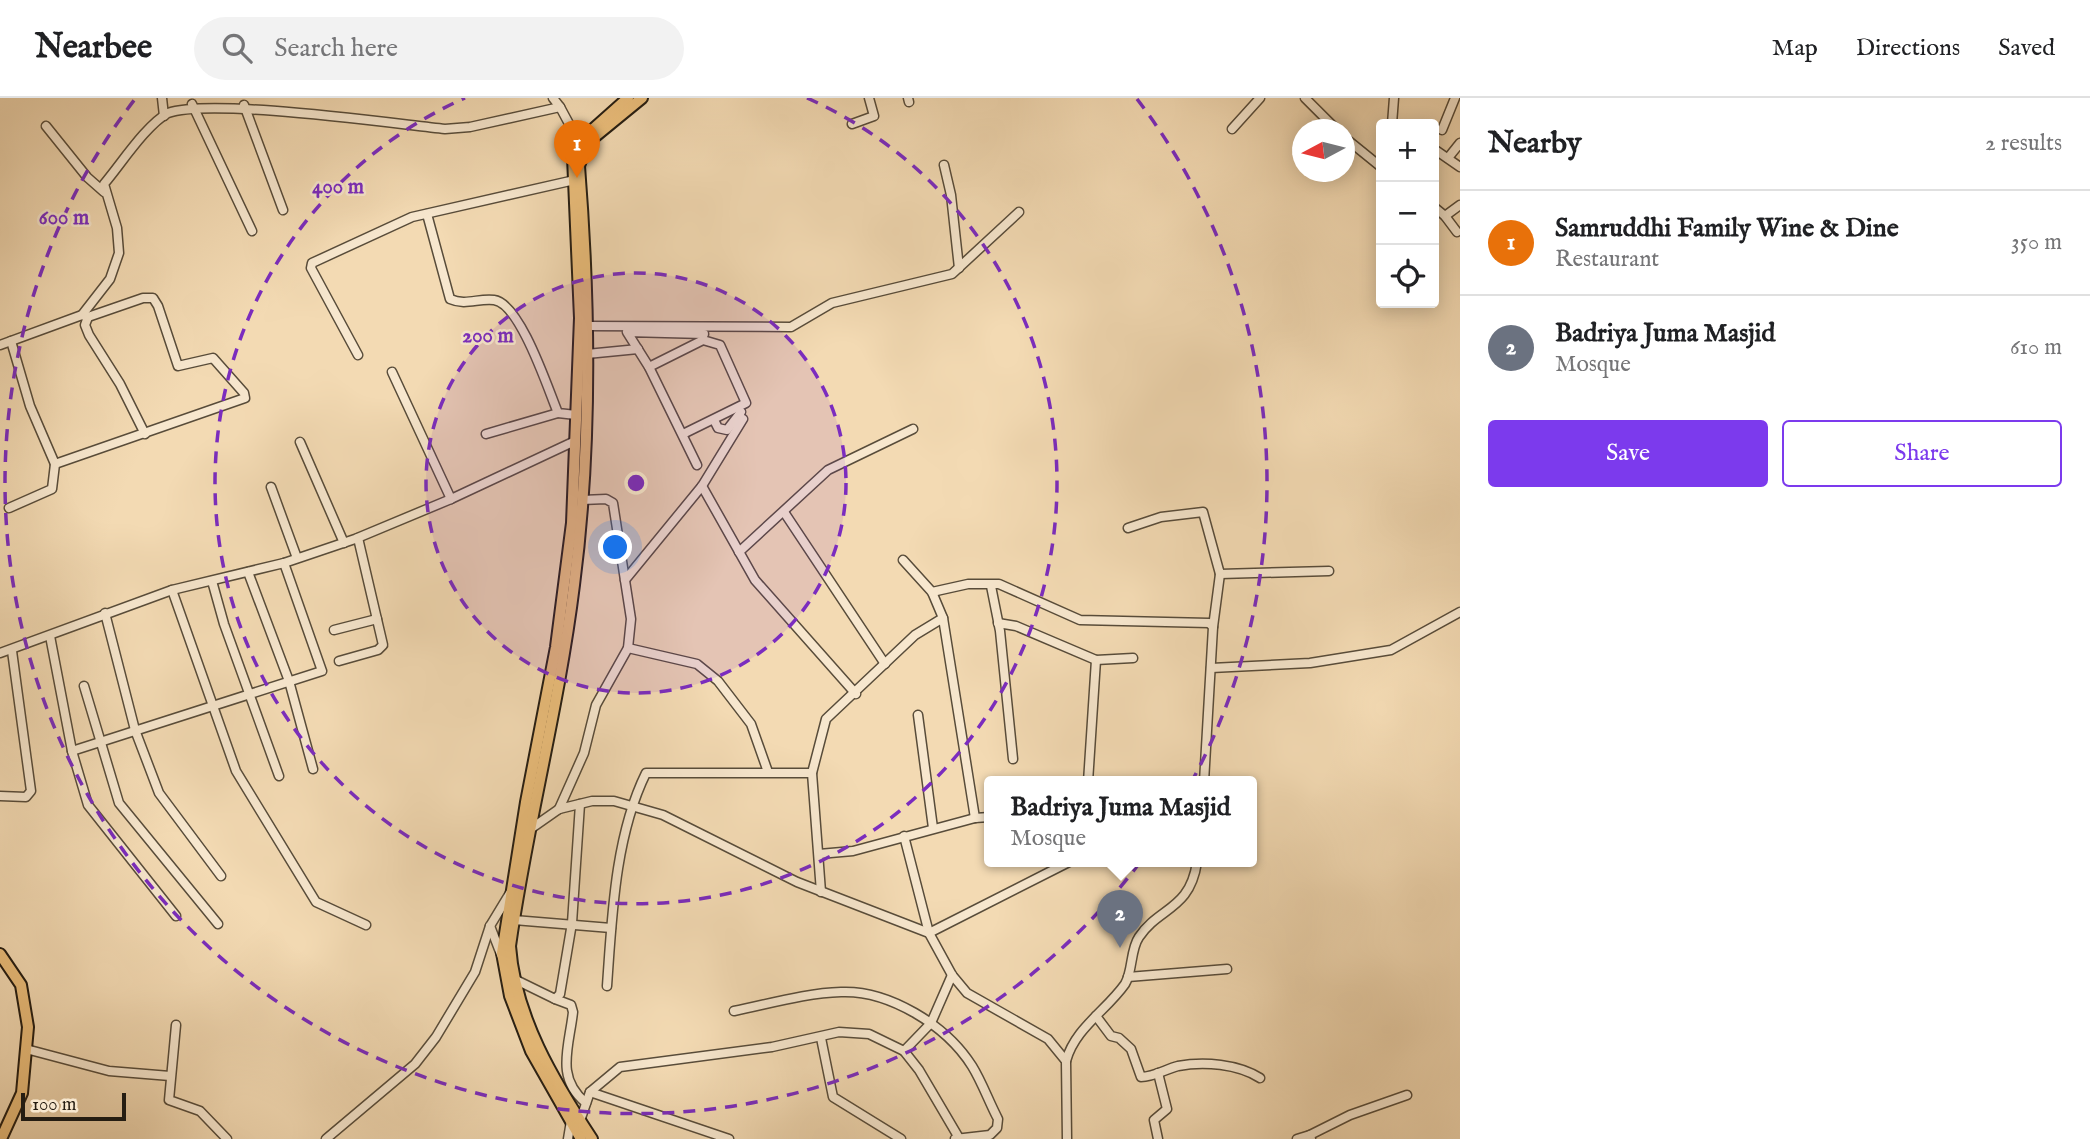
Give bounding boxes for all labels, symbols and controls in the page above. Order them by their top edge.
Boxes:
search box [194,17,684,80]
text: Nearbee [35,27,152,69]
icon: search [218,29,256,67]
text: Search here [274,32,398,65]
text: Map [1772,33,1818,64]
text: Directions [1856,33,1960,64]
text: Saved [1998,33,2055,64]
north arrow [1292,119,1355,182]
map controls [1376,119,1439,308]
button: + [1376,119,1439,182]
pin: 1 [554,120,600,178]
text: Nearby [1488,125,1581,163]
text: 2 results [1985,129,2062,158]
text: 400 m [312,174,365,201]
button: − [1376,182,1439,245]
text: 600 m [39,205,90,232]
text: Samruddhi Family Wine & Dine [1555,212,1899,245]
text: 1 [1507,228,1515,257]
text: 350 m [2011,228,2062,257]
button: locate [1376,245,1439,308]
text: Restaurant [1555,245,1659,274]
text: Badriya Juma Masjid [1555,317,1775,350]
text: 200 m [462,323,514,350]
text: 2 [1506,333,1516,362]
text: 610 m [2010,333,2062,362]
text: Mosque [1555,350,1631,379]
button: Save [1488,420,1768,487]
button: Share [1782,420,2062,487]
centre of rings [624,471,648,495]
your location [598,530,632,564]
popup [984,776,1257,867]
text: Badriya Juma Masjid [1010,791,1231,824]
text: Mosque [1010,824,1086,853]
pin: 2 [1097,890,1143,948]
scale bar [21,1090,126,1122]
text: 100 m [32,1093,76,1117]

